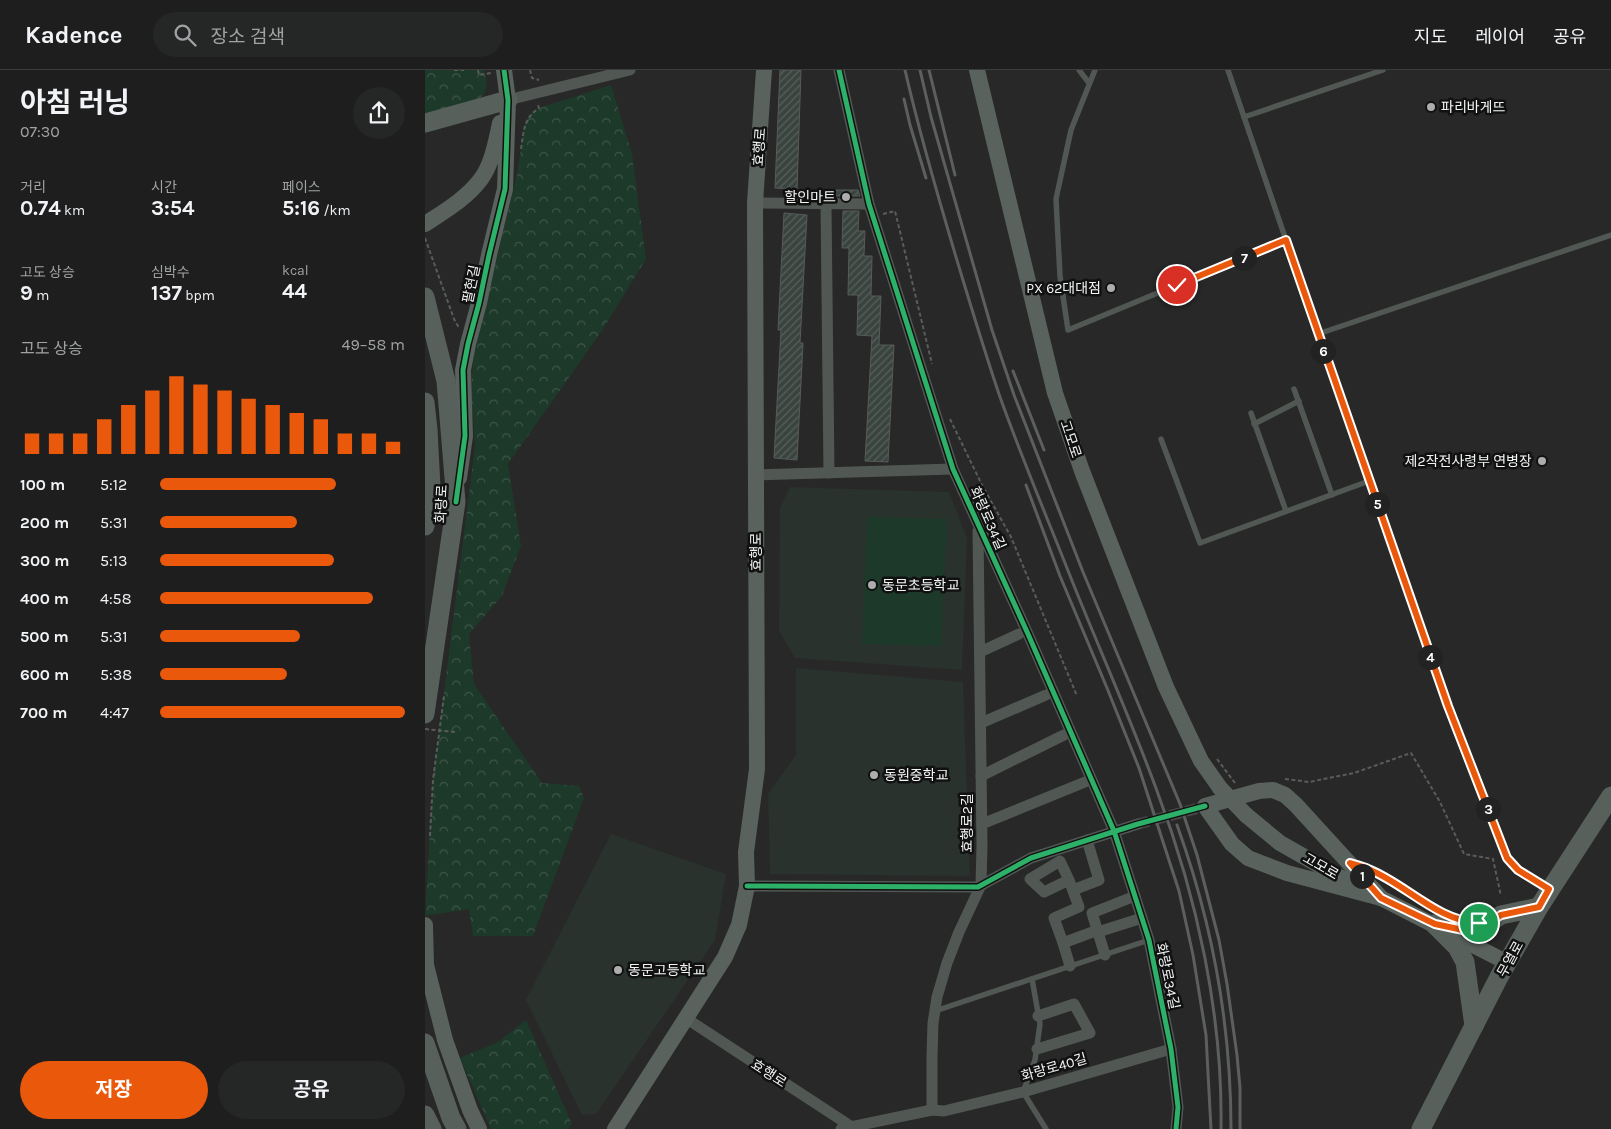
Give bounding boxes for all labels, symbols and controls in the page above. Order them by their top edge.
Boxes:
search box [153,12,503,57]
text: Kadence [25,21,123,49]
icon: search [171,21,199,49]
text: 장소 검색 [211,26,285,48]
text: 지도 [1414,26,1447,48]
text: 레이어 [1475,26,1525,48]
text: 공유 [1553,26,1586,48]
text: 아침 러닝 [20,86,130,119]
button: share [353,87,405,139]
place label: 파리바게뜨 [1441,99,1506,116]
marker: 파리바게뜨 [1425,101,1437,113]
text: 07:30 [20,122,60,141]
street label: 효행로 [750,127,769,167]
text: 거리 [20,179,46,196]
text: 시간 [151,179,177,196]
text: 페이스 [282,179,321,196]
place label: 할인마트 [784,189,836,206]
marker: 할인마트 [840,191,852,203]
text: 0.74 [20,196,61,220]
text: 3:54 [151,196,194,220]
text: 5:16 [282,196,320,220]
text: km [61,202,85,219]
text: /km [320,202,350,219]
pin: 7 [1231,246,1257,270]
text: 7 [1241,250,1248,267]
text: kcal [282,262,309,279]
street label: 팔현길 [459,263,484,305]
text: 고도 상승 [20,264,75,281]
text: 심박수 [151,264,190,281]
pin [1156,264,1198,306]
icon: check [1163,271,1191,299]
text: 44 [282,279,307,303]
place label: PX 62대대점 [1026,280,1101,297]
text: 9 [20,281,33,305]
text: 137 [151,281,182,305]
marker: PX 62대대점 [1105,282,1117,294]
text: m [33,287,49,304]
text: bpm [182,287,215,304]
text: 49–58 m [342,335,405,354]
pin: 6 [1311,338,1335,364]
text: 고도 상승 [20,339,83,358]
text: 6 [1319,343,1328,360]
street label: 고모로 [1056,418,1085,460]
place label: 제2작전사령부 연병장 [1405,453,1532,470]
marker: 제2작전사령부 연병장 [1536,455,1548,467]
text: 100 m [20,475,65,494]
text: 5:12 [100,475,127,494]
street label: 화랑로 [432,484,451,524]
street label: 화랑로34길 [966,484,1009,553]
pin: 5 [1365,492,1389,516]
text: 5 [1373,496,1382,513]
text: 200 m [20,513,69,532]
text: 5:31 [100,513,127,532]
street label: 효행로 [748,533,765,571]
text: 300 m [20,551,69,570]
text: 5:13 [100,551,127,570]
place label: 동문초등학교 [882,577,959,594]
marker: 동문초등학교 [866,579,878,591]
text: 400 m [20,589,69,608]
text: 4:58 [100,589,132,608]
text: 500 m [20,627,69,646]
text: 5:31 [100,627,127,646]
pin: 4 [1417,644,1443,670]
text: 4 [1426,649,1435,666]
text: 600 m [20,665,69,684]
text: 5:38 [100,665,132,684]
text: 700 m [20,703,67,722]
text: 4:47 [100,703,129,722]
place label: 동원중학교 [884,767,949,784]
marker: 동원중학교 [868,769,880,781]
street label: 효행로2길 [959,793,976,853]
pin: 3 [1475,796,1501,822]
text: 3 [1484,801,1493,818]
street label: 고모로 [1300,849,1342,884]
pin: 1 [1349,864,1375,888]
text: 1 [1360,868,1365,885]
pin [1458,902,1500,944]
icon: arrive [1465,909,1493,937]
street label: 무열로 [1494,938,1527,980]
street label: 화랑로34길 [1152,941,1183,1011]
place label: 동문고등학교 [628,962,705,979]
marker: 동문고등학교 [612,964,624,976]
street label: 화랑로40길 [1019,1050,1089,1085]
street label: 효행로 [748,1056,790,1091]
button: 저장 [20,1061,208,1119]
button: 공유 [218,1061,405,1119]

